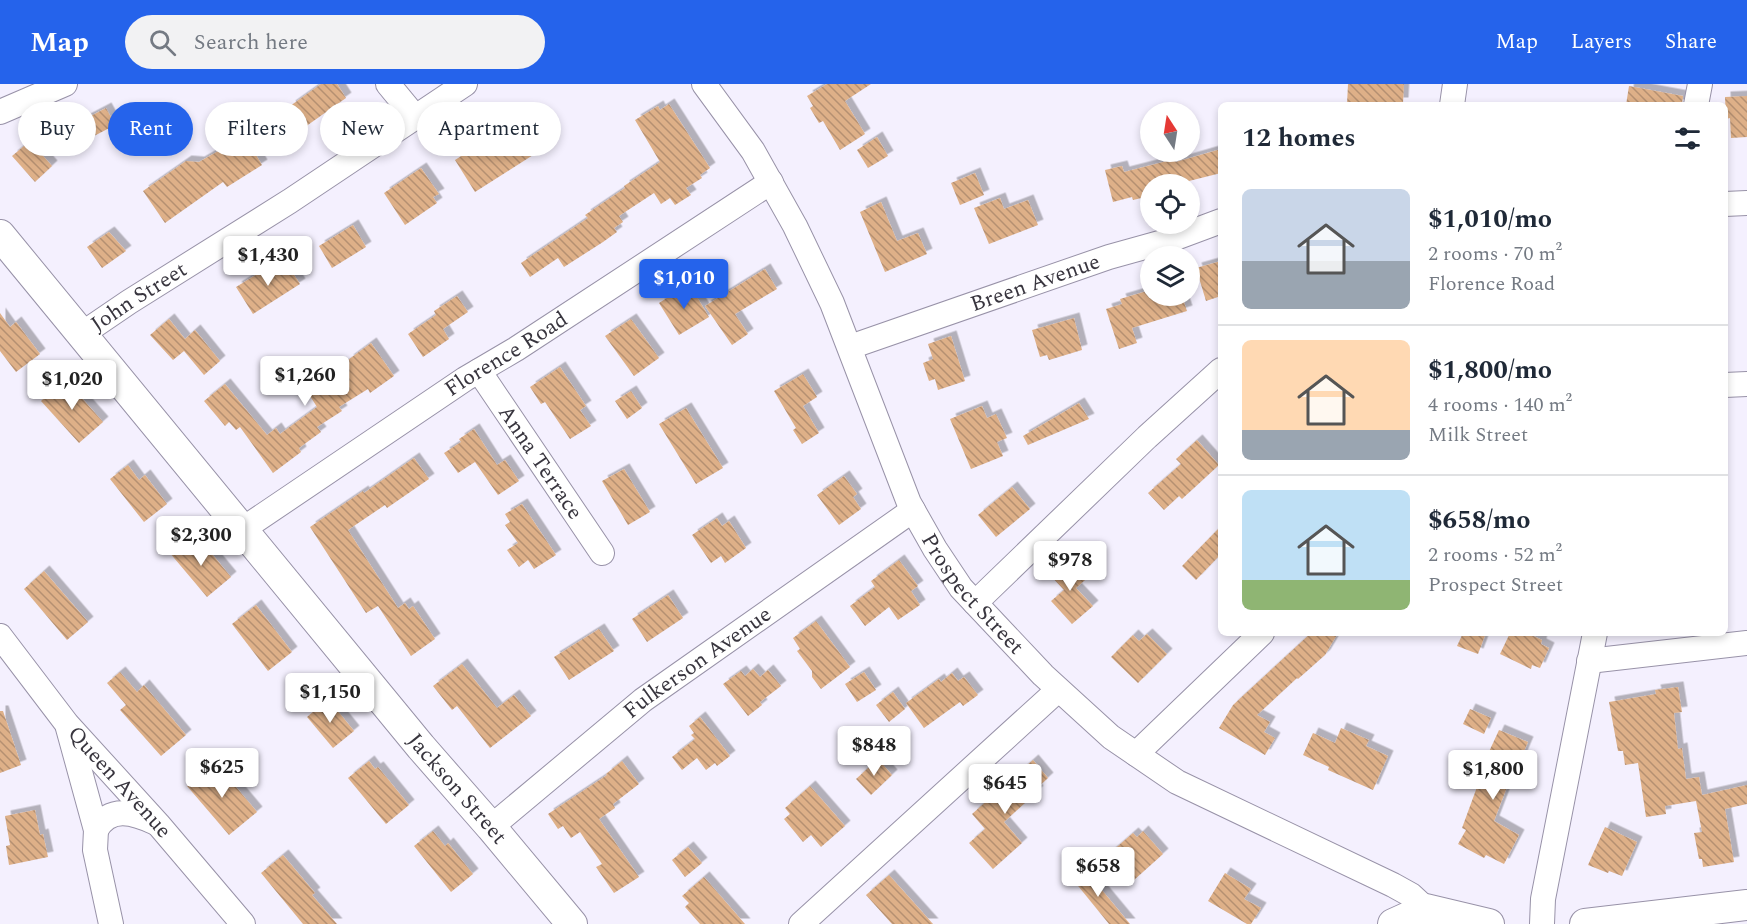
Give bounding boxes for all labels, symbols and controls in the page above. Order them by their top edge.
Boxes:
search box [125,15,545,69]
text: Map [30,21,89,64]
icon: search [146,26,179,59]
text: Search here [194,26,308,59]
text: Map [1496,26,1538,58]
text: Layers [1571,26,1632,58]
text: Share [1665,26,1717,58]
chip: Buy [18,102,96,156]
chip: Rent [108,102,193,156]
chip: Filters [205,102,308,156]
chip: New [320,102,405,156]
chip: Apartment [417,102,561,156]
north arrow [1140,102,1200,162]
map controls [1140,102,1200,306]
text: 12 homes [1242,118,1356,158]
icon: filters [1671,122,1704,155]
button: locate [1140,174,1200,234]
text: $1,010/mo [1428,199,1552,239]
icon: home [1290,213,1362,285]
pin: $1,430 [219,236,317,287]
text: 2 rooms · 70 m² [1428,239,1562,269]
text: $1,430 [237,240,299,270]
street label: Breen Avenue [966,245,1105,320]
button: layers [1140,246,1200,306]
street label: John Street [84,253,194,340]
pin: $1,010 [635,259,733,310]
text: $1,010 [653,263,715,293]
text: Florence Road [1428,269,1555,299]
street label: Florence Road [438,303,574,405]
text: $1,800/mo [1428,350,1552,390]
pin: $1,260 [256,356,354,407]
pin: $1,020 [23,360,121,411]
text: $1,260 [274,360,336,390]
text: $1,020 [41,364,103,394]
icon: home [1290,364,1362,436]
text: 4 rooms · 140 m² [1428,390,1572,420]
street label: Anna Terrace [490,398,591,526]
text: Milk Street [1428,420,1528,450]
text: $658/mo [1428,500,1531,540]
icon: home [1290,514,1362,586]
pin: $2,300 [152,516,250,567]
text: $2,300 [170,520,232,550]
street label: Prospect Street [913,527,1032,662]
text: 2 rooms · 52 m² [1428,540,1562,570]
pin: $978 [1034,541,1106,592]
text: $978 [1048,545,1092,575]
text: Prospect Street [1428,570,1563,600]
street label: Fulkerson Avenue [616,598,778,727]
pin: $1,150 [281,673,379,724]
text: $1,150 [299,677,361,707]
street label: Queen Avenue [60,718,180,846]
street label: Jackson Street [399,726,515,852]
pin: $848 [838,726,910,777]
text: $848 [852,730,896,760]
pin: $625 [186,748,258,799]
pin: $1,800 [1444,750,1542,801]
text: $625 [200,752,244,782]
text: $1,800 [1462,754,1524,784]
pin: $645 [969,764,1041,815]
text: $645 [983,768,1027,798]
pin: $658 [1062,847,1134,898]
text: $658 [1076,851,1120,881]

